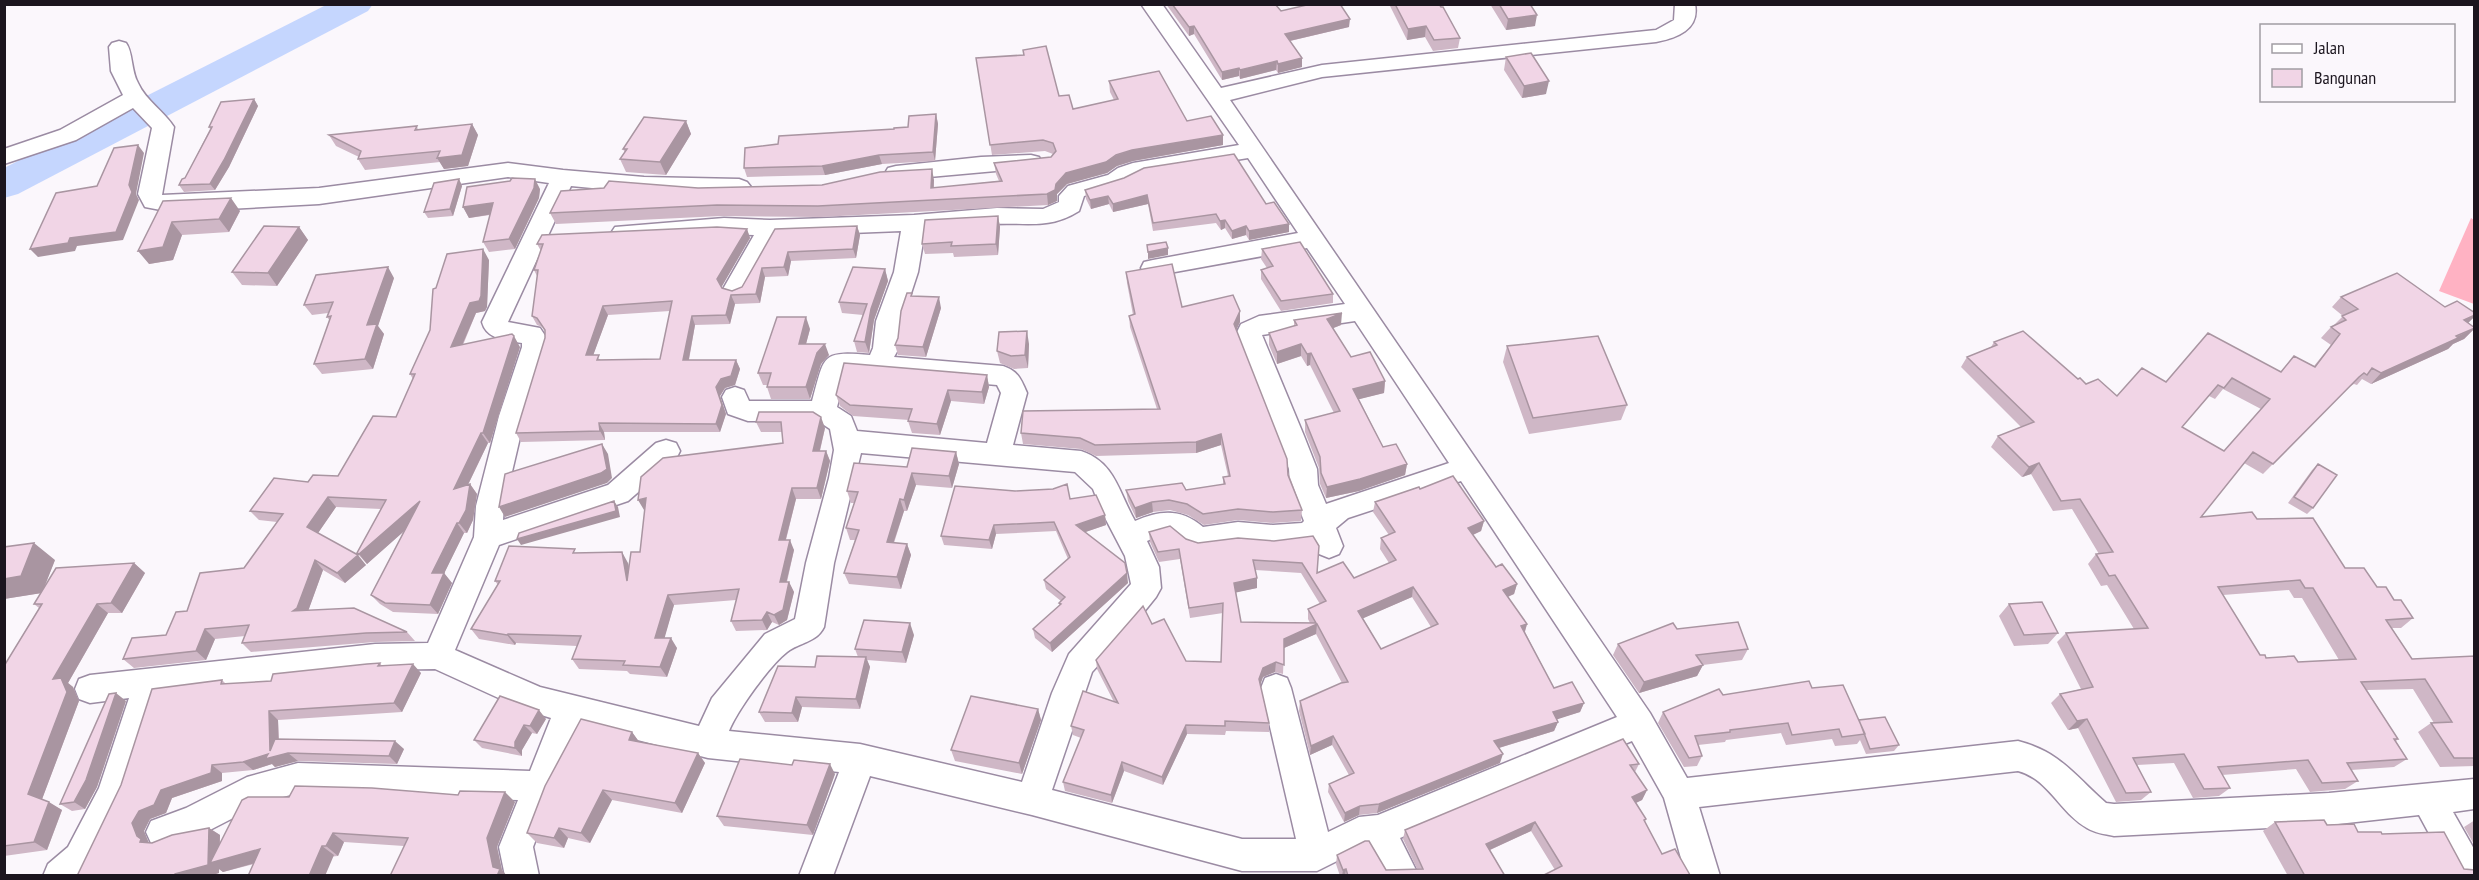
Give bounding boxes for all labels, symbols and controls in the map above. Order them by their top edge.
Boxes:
legend [2260,24,2455,102]
text: Jalan [2313,36,2345,59]
text: Bangunan [2314,66,2376,89]

